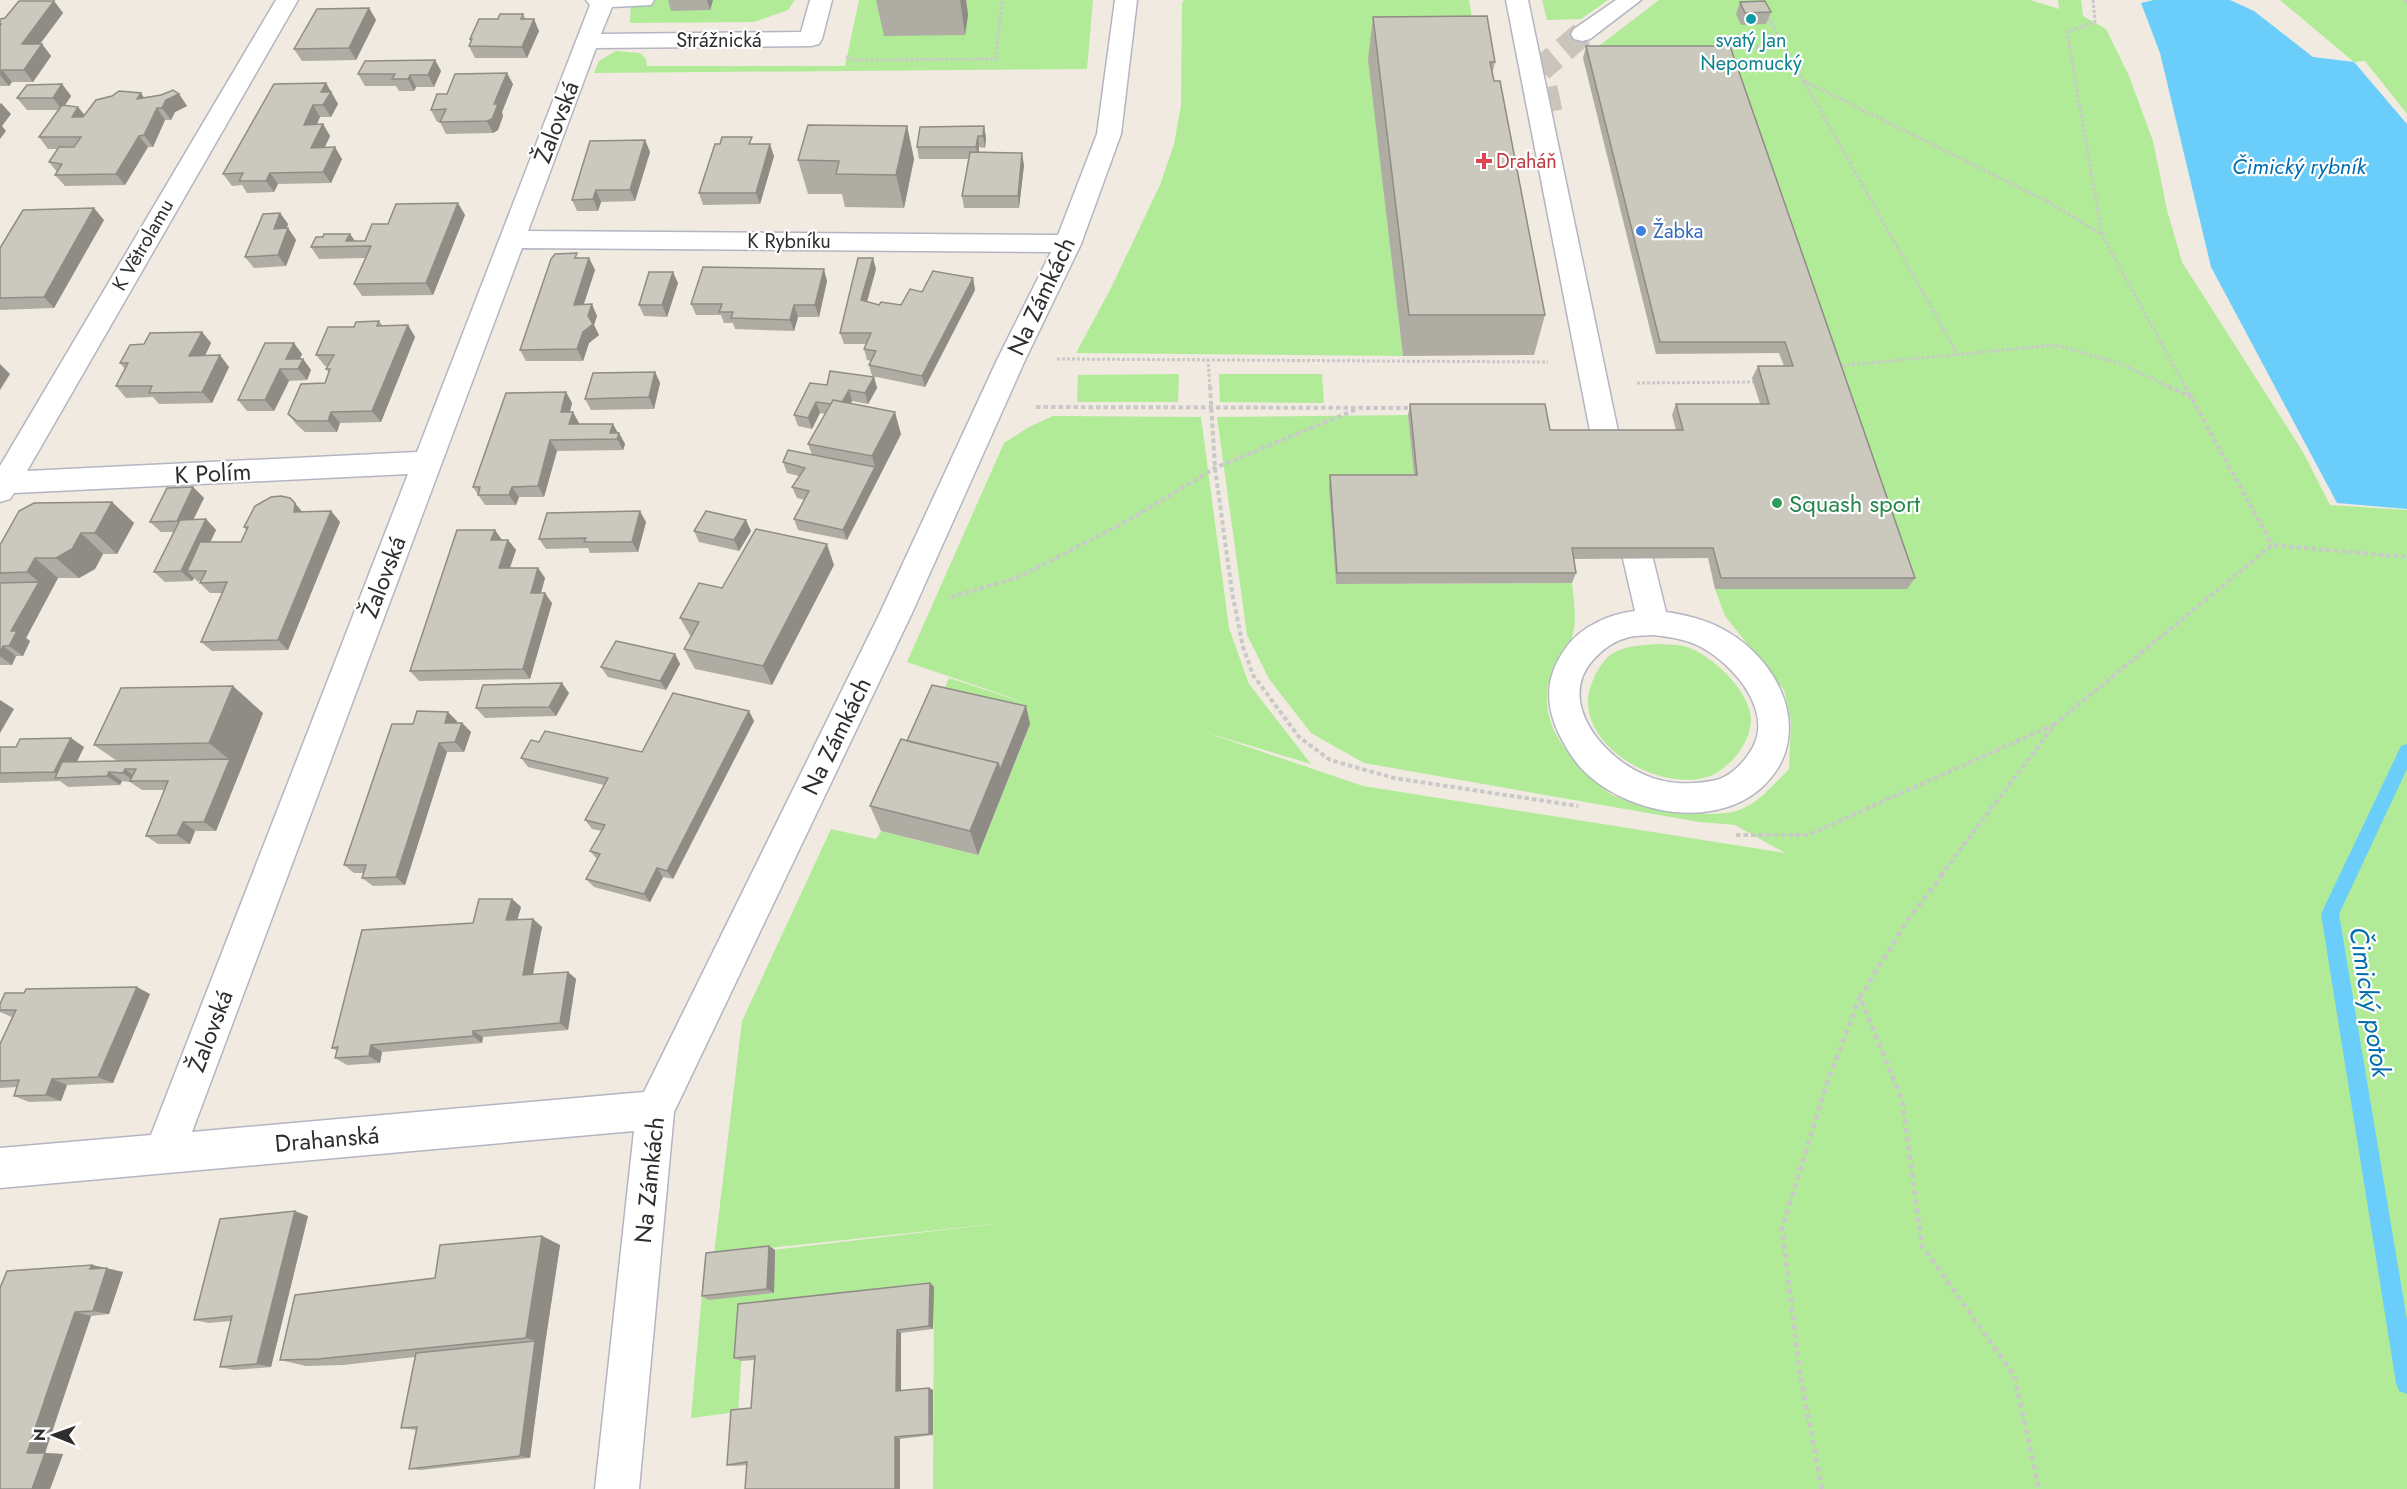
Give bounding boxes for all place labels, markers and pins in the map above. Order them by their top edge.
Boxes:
marker: svatý Jan Nepomucký [1744,12,1758,26]
place label: svatý Jan Nepomucký [1700,26,1802,78]
place label: Draháň [1496,147,1557,176]
marker: Draháň [1477,154,1491,168]
place label: Žabka [1653,217,1703,246]
marker: Žabka [1634,224,1648,238]
place label: Squash sport [1789,486,1920,521]
marker: Squash sport [1770,496,1784,510]

